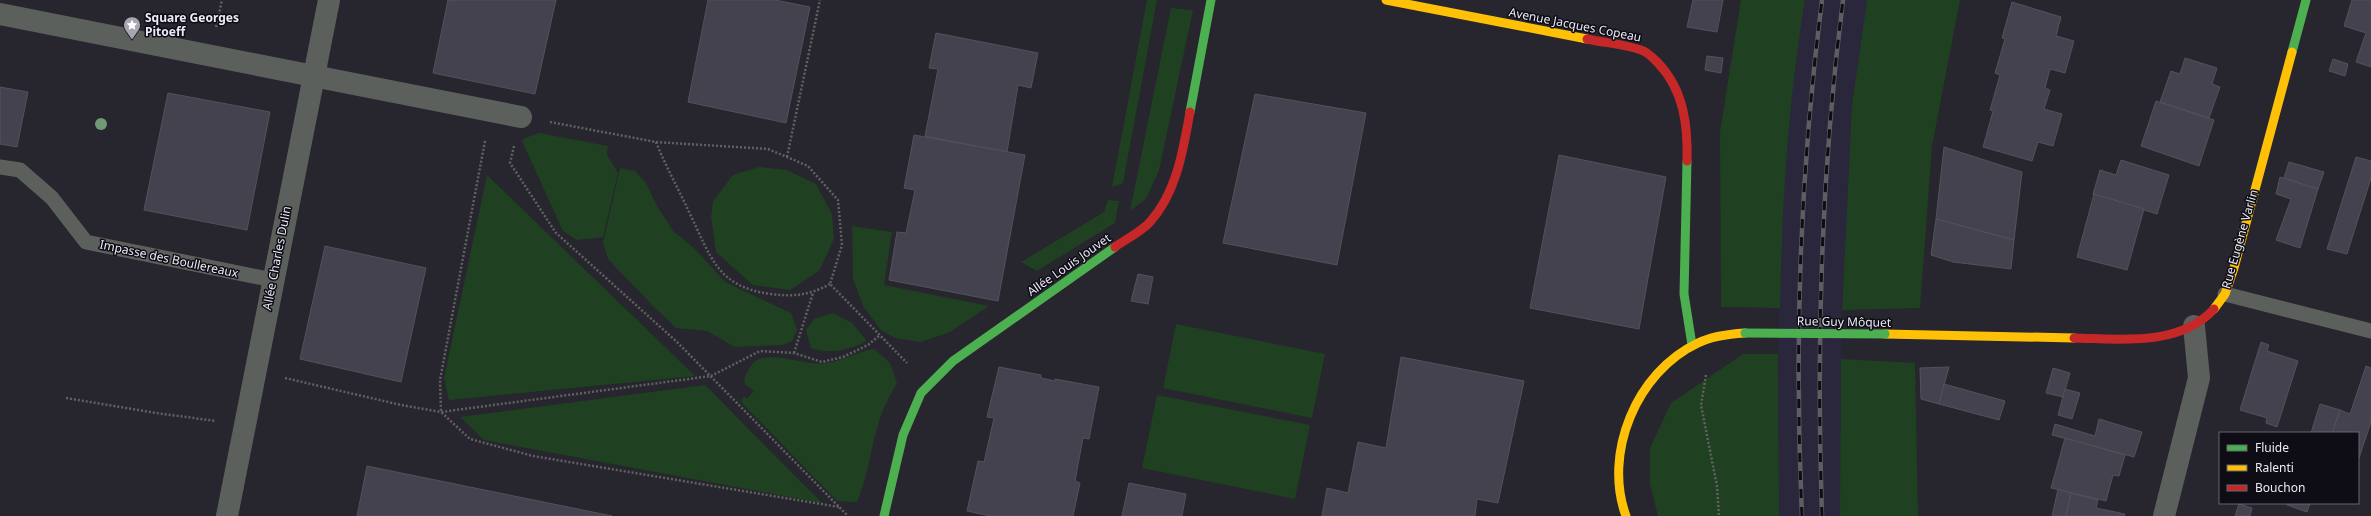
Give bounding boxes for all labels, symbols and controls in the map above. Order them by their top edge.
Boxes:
street label: Avenue Jacques Copeau [1507,3,1643,46]
place label: Square Georges Pitoeff [145,9,239,40]
place icon: Square Georges Pitoeff [122,15,142,40]
street label: Rue Eugène Varlin [2217,187,2262,291]
street label: Allée Charles Dulin [258,204,295,311]
street label: Allée Louis Jouvet [1023,229,1115,300]
street label: Impasse des Boullereaux [98,236,241,282]
street label: Rue Guy Môquet [1797,312,1892,331]
legend [2219,432,2359,504]
text: Fluide [2255,439,2289,456]
text: Ralenti [2255,459,2294,476]
text: Bouchon [2255,479,2305,496]

